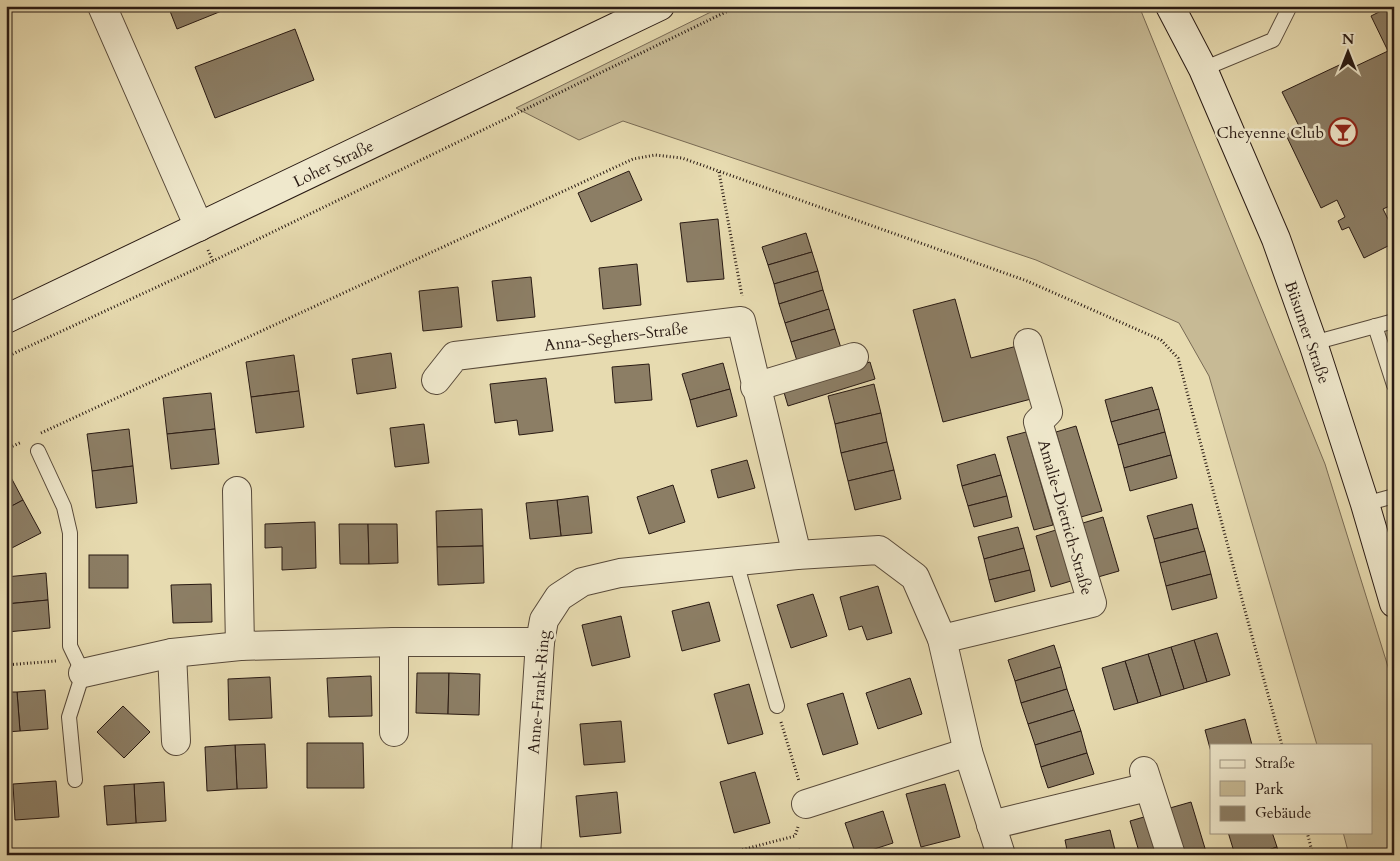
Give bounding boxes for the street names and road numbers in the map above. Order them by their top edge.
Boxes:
street label: Loher Straße [289,135,377,193]
street label: Büsumer Straße [1279,278,1335,387]
street label: Anna-Seghers-Straße [543,317,689,357]
street label: Amalie-Dietrich-Straße [1032,437,1098,598]
street label: Anne-Frank-Ring [523,629,555,755]

